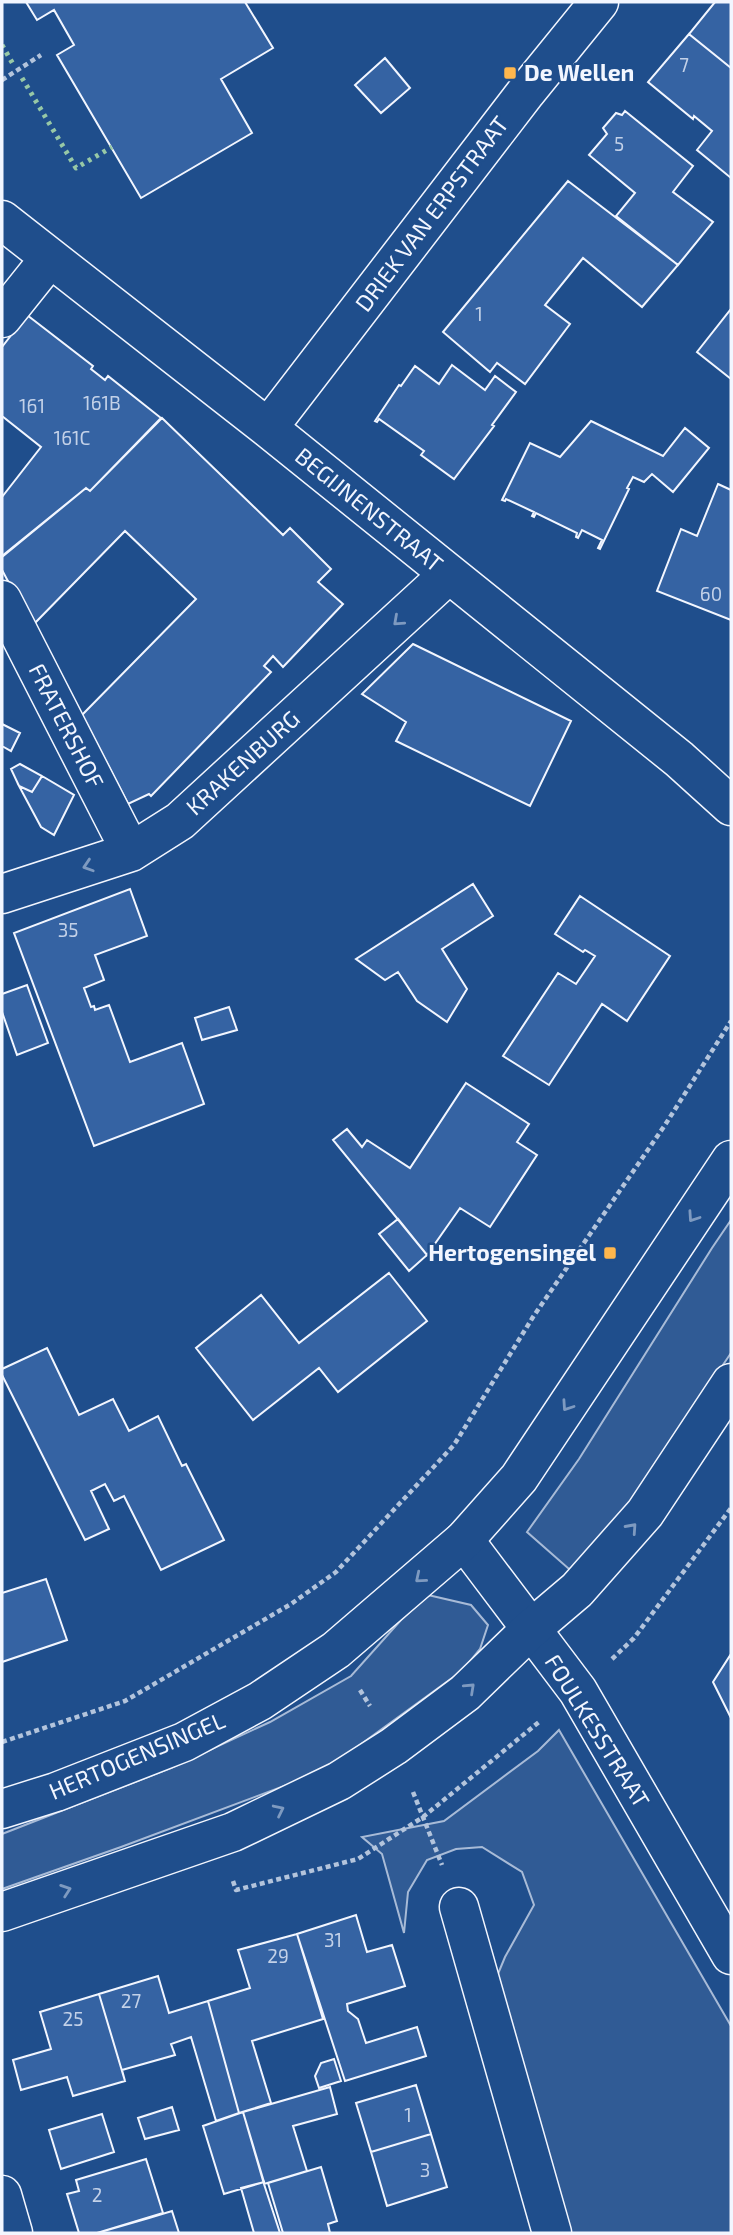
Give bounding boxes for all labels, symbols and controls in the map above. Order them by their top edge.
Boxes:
house number: 7 [679,53,689,76]
place label: De Wellen [524,58,634,86]
marker: De Wellen [502,65,518,81]
street label: DRIEK VAN ERPSTRAAT [349,110,514,316]
house number: 5 [614,132,624,155]
house number: 1 [475,302,483,325]
house number: 161B [83,391,121,414]
house number: 161 [19,394,45,417]
house number: 161C [54,426,91,449]
street label: BEGIJNENSTRAAT [290,441,449,577]
house number: 60 [700,582,722,605]
one-way arrow [393,613,406,625]
street label: FRATERSHOF [24,659,110,793]
street label: KRAKENBURG [180,704,305,820]
one-way arrow [82,858,94,872]
house number: 35 [58,918,78,941]
one-way arrow [689,1209,701,1222]
place label: Hertogensingel [428,1238,596,1266]
marker: Hertogensingel [602,1245,618,1261]
one-way arrow [563,1398,575,1411]
one-way arrow [623,1523,636,1536]
one-way arrow [415,1569,427,1582]
street label: FOULKESSTRAAT [540,1649,656,1812]
one-way arrow [462,1684,475,1696]
street label: HERTOGENSINGEL [44,1705,229,1805]
one-way arrow [272,1804,284,1818]
one-way arrow [60,1884,72,1898]
house number: 31 [324,1928,342,1951]
house number: 29 [267,1944,289,1967]
house number: 27 [121,1989,141,2012]
house number: 25 [63,2007,83,2030]
house number: 1 [404,2103,412,2126]
house number: 3 [420,2158,430,2181]
house number: 2 [92,2183,102,2206]

